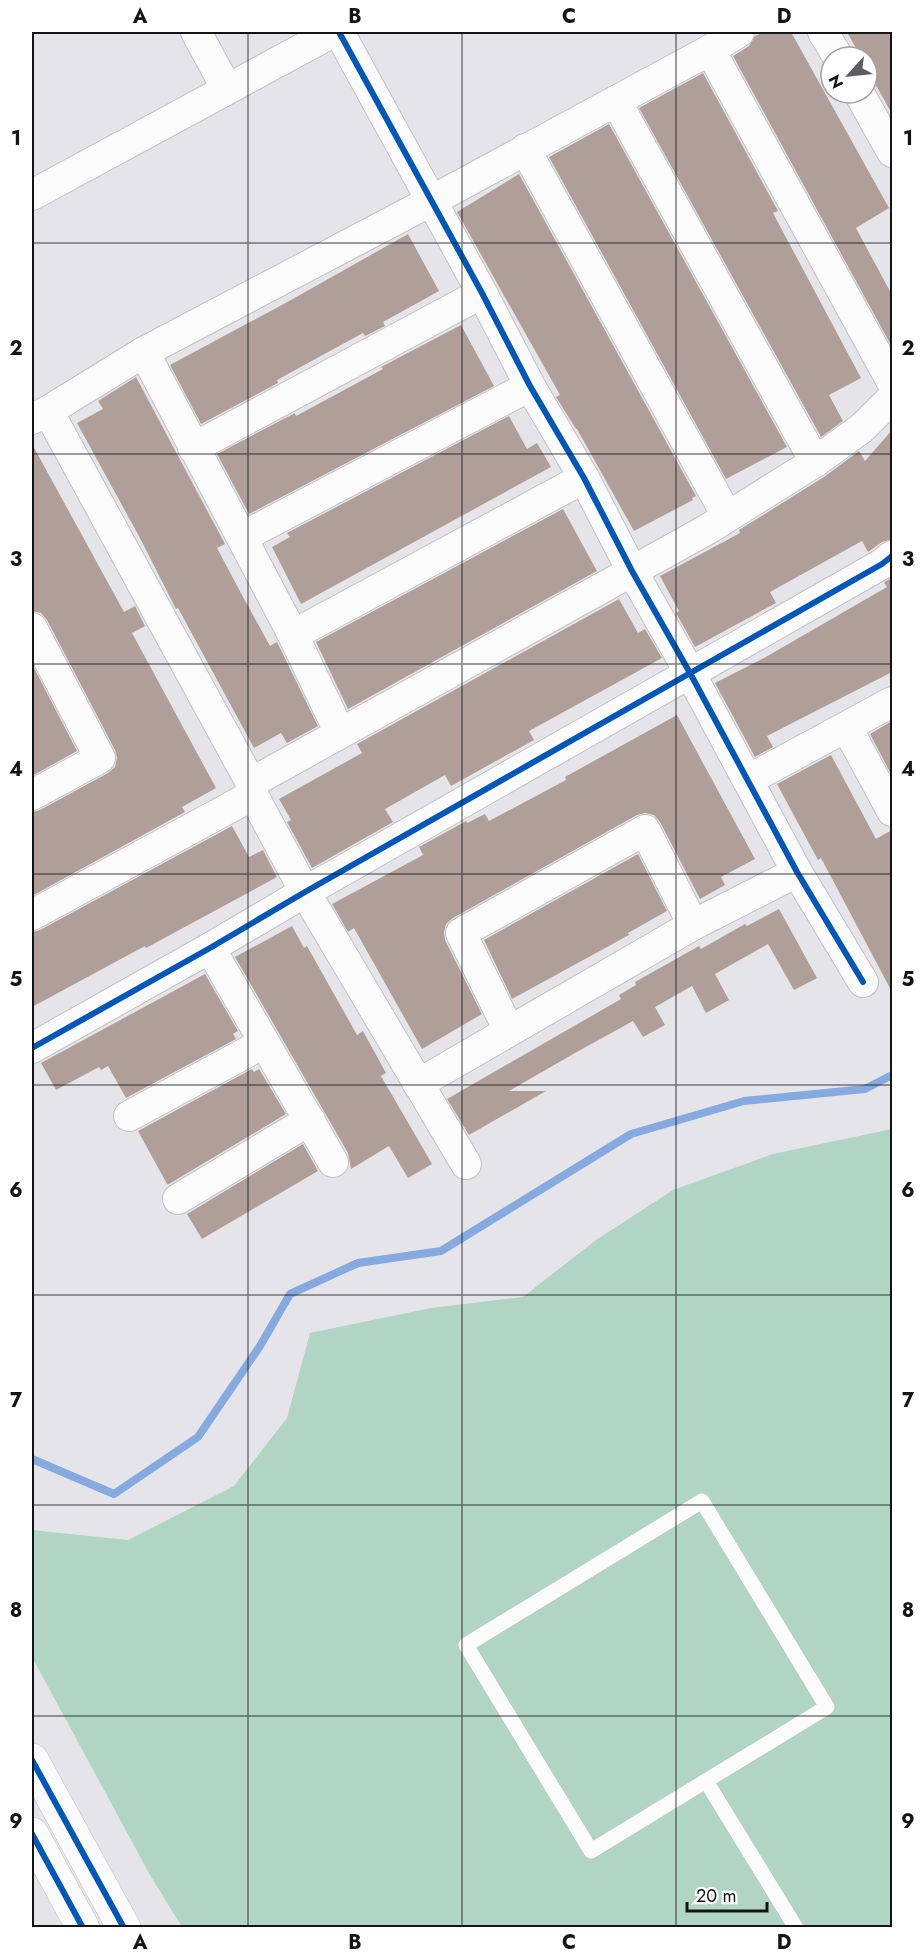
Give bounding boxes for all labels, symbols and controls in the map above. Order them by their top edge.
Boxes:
text: A [132,2,148,31]
text: B [348,2,362,31]
text: C [562,2,576,31]
text: D [777,2,791,31]
north arrow [819,45,879,105]
text: N [823,71,849,92]
text: 1 [11,124,21,153]
text: 1 [903,124,913,153]
text: 2 [9,334,23,363]
text: 2 [901,334,915,363]
text: 3 [10,545,22,574]
text: 3 [902,545,914,574]
text: 4 [9,755,23,784]
text: 4 [901,755,915,784]
text: 5 [10,965,23,994]
text: 5 [902,965,915,994]
text: 6 [9,1176,23,1205]
text: 6 [901,1176,915,1205]
text: 7 [10,1386,23,1415]
text: 7 [902,1386,915,1415]
text: 8 [10,1596,22,1625]
text: 8 [902,1596,914,1625]
text: 9 [9,1807,23,1836]
text: 9 [901,1807,915,1836]
scale bar [687,1875,766,1913]
text: 20 m [696,1883,736,1909]
text: A [132,1928,148,1957]
text: B [348,1928,362,1957]
text: C [562,1928,576,1957]
text: D [777,1928,791,1957]

